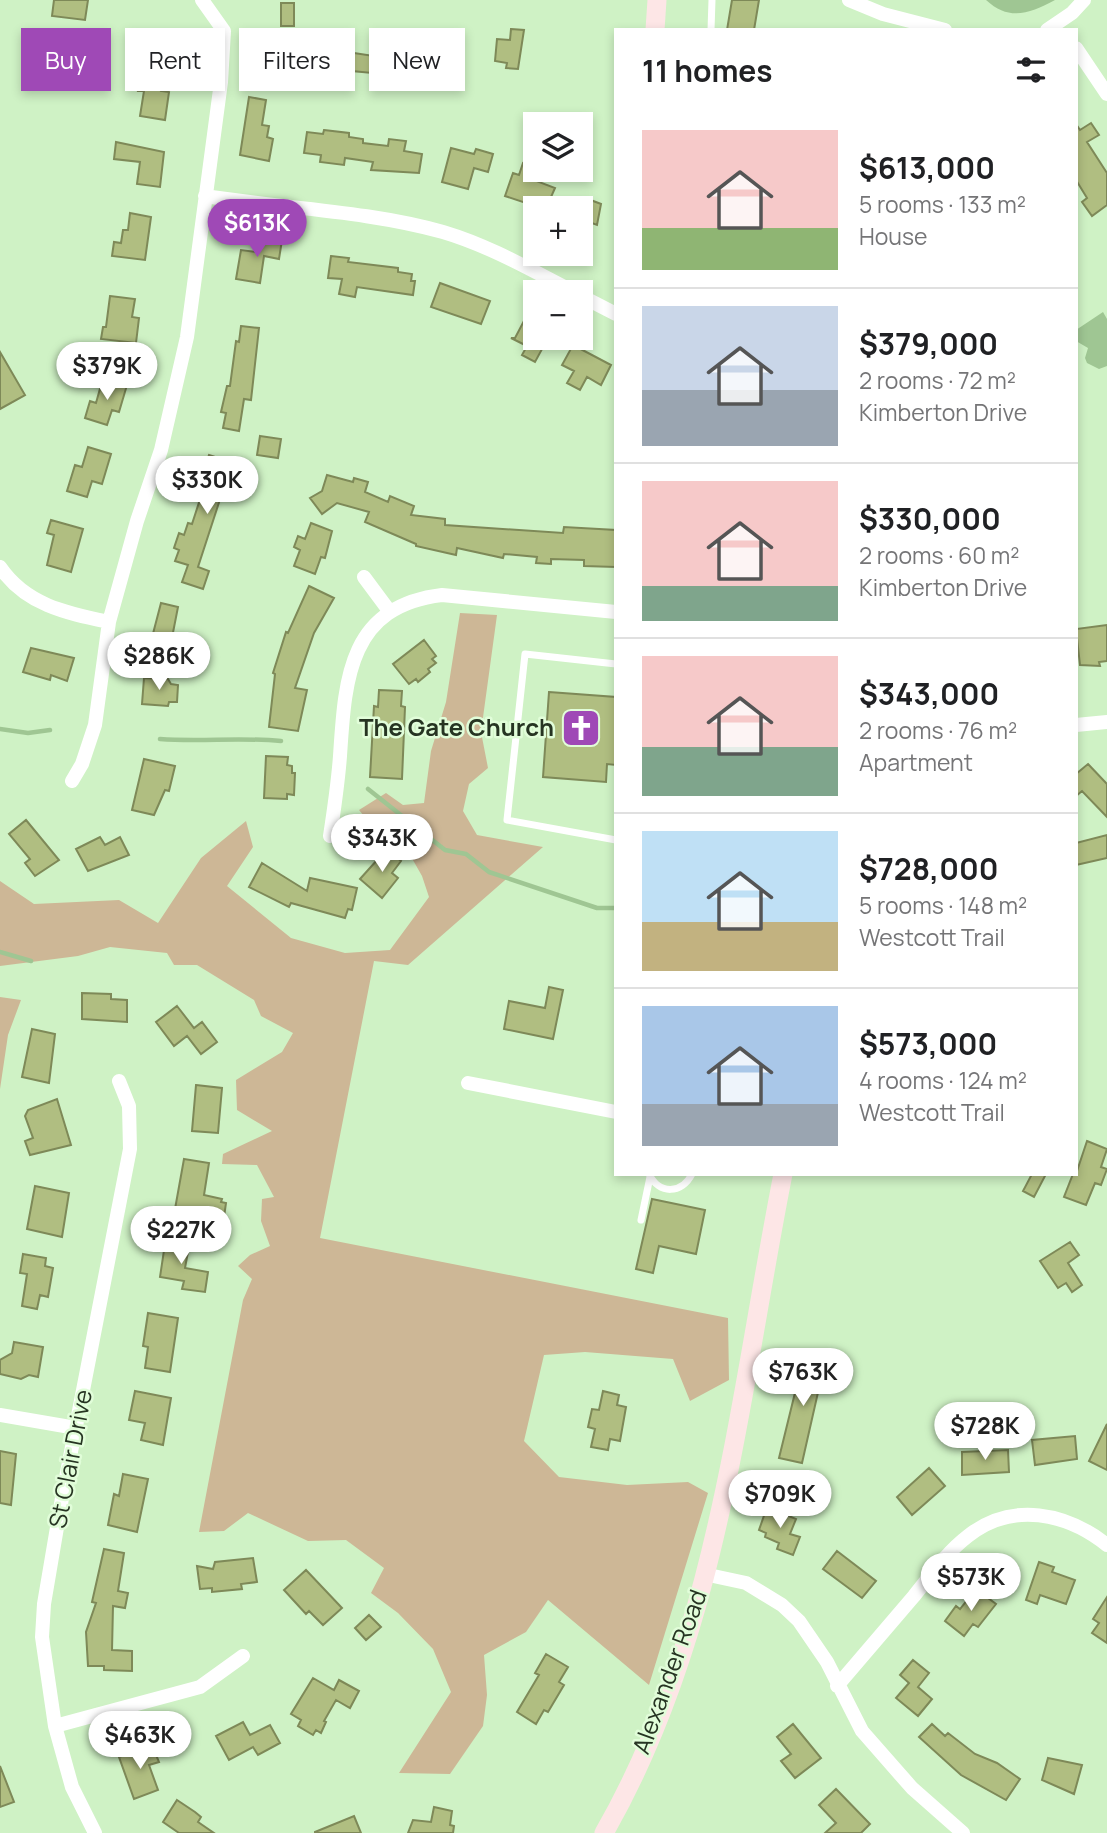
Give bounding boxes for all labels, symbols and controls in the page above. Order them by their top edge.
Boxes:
chip: Buy [21,28,111,91]
chip: Rent [125,28,225,91]
chip: Filters [239,28,355,91]
chip: New [369,28,465,91]
text: 11 homes [642,50,773,91]
icon: filters [1012,51,1050,89]
map controls [523,112,593,350]
button: layers [523,112,593,182]
text: $613,000 [859,147,995,188]
icon: home [698,158,782,242]
text: 5 rooms · 133 m² [859,188,1026,220]
button: + [523,196,593,266]
pin: $613K [208,200,306,259]
text: $613K [224,206,290,238]
text: House [859,220,928,252]
button: − [523,280,593,350]
text: $379,000 [859,323,998,364]
icon: home [698,334,782,418]
pin: $379K [58,342,156,402]
text: $379K [72,349,142,381]
text: 2 rooms · 72 m² [859,364,1016,396]
text: Kimberton Drive [859,396,1027,428]
pin: $330K [158,456,256,516]
text: $330K [171,463,243,495]
text: $330,000 [859,498,1001,539]
icon: home [698,509,782,593]
text: 2 rooms · 60 m² [859,539,1020,571]
text: Kimberton Drive [859,571,1027,603]
pin: $286K [110,632,208,692]
text: $286K [123,639,195,671]
text: $343,000 [859,673,999,714]
icon: home [698,684,782,768]
church icon: The Gate Church [560,707,602,749]
place label: The Gate Church [359,710,554,743]
text: 2 rooms · 76 m² [859,714,1017,746]
text: Apartment [859,746,973,778]
pin: $343K [333,814,431,874]
text: $343K [347,821,417,853]
text: $728,000 [859,848,998,889]
icon: home [698,859,782,943]
text: 5 rooms · 148 m² [859,889,1027,921]
text: Westcott Trail [859,921,1005,953]
text: $573,000 [859,1023,997,1064]
icon: home [698,1034,782,1118]
text: 4 rooms · 124 m² [859,1064,1027,1096]
text: Westcott Trail [859,1096,1005,1128]
pin: $227K [132,1206,230,1266]
text: $227K [147,1213,216,1245]
pin: $763K [754,1348,852,1408]
text: $763K [768,1355,838,1387]
street label: St Clair Drive [40,1387,99,1531]
pin: $728K [936,1402,1034,1462]
text: $728K [950,1409,1020,1441]
pin: $709K [731,1470,829,1530]
text: $709K [744,1477,816,1509]
pin: $573K [922,1554,1020,1613]
text: $573K [937,1560,1005,1592]
street label: Alexander Road [624,1585,714,1758]
pin: $463K [91,1712,189,1771]
text: $463K [105,1718,176,1750]

